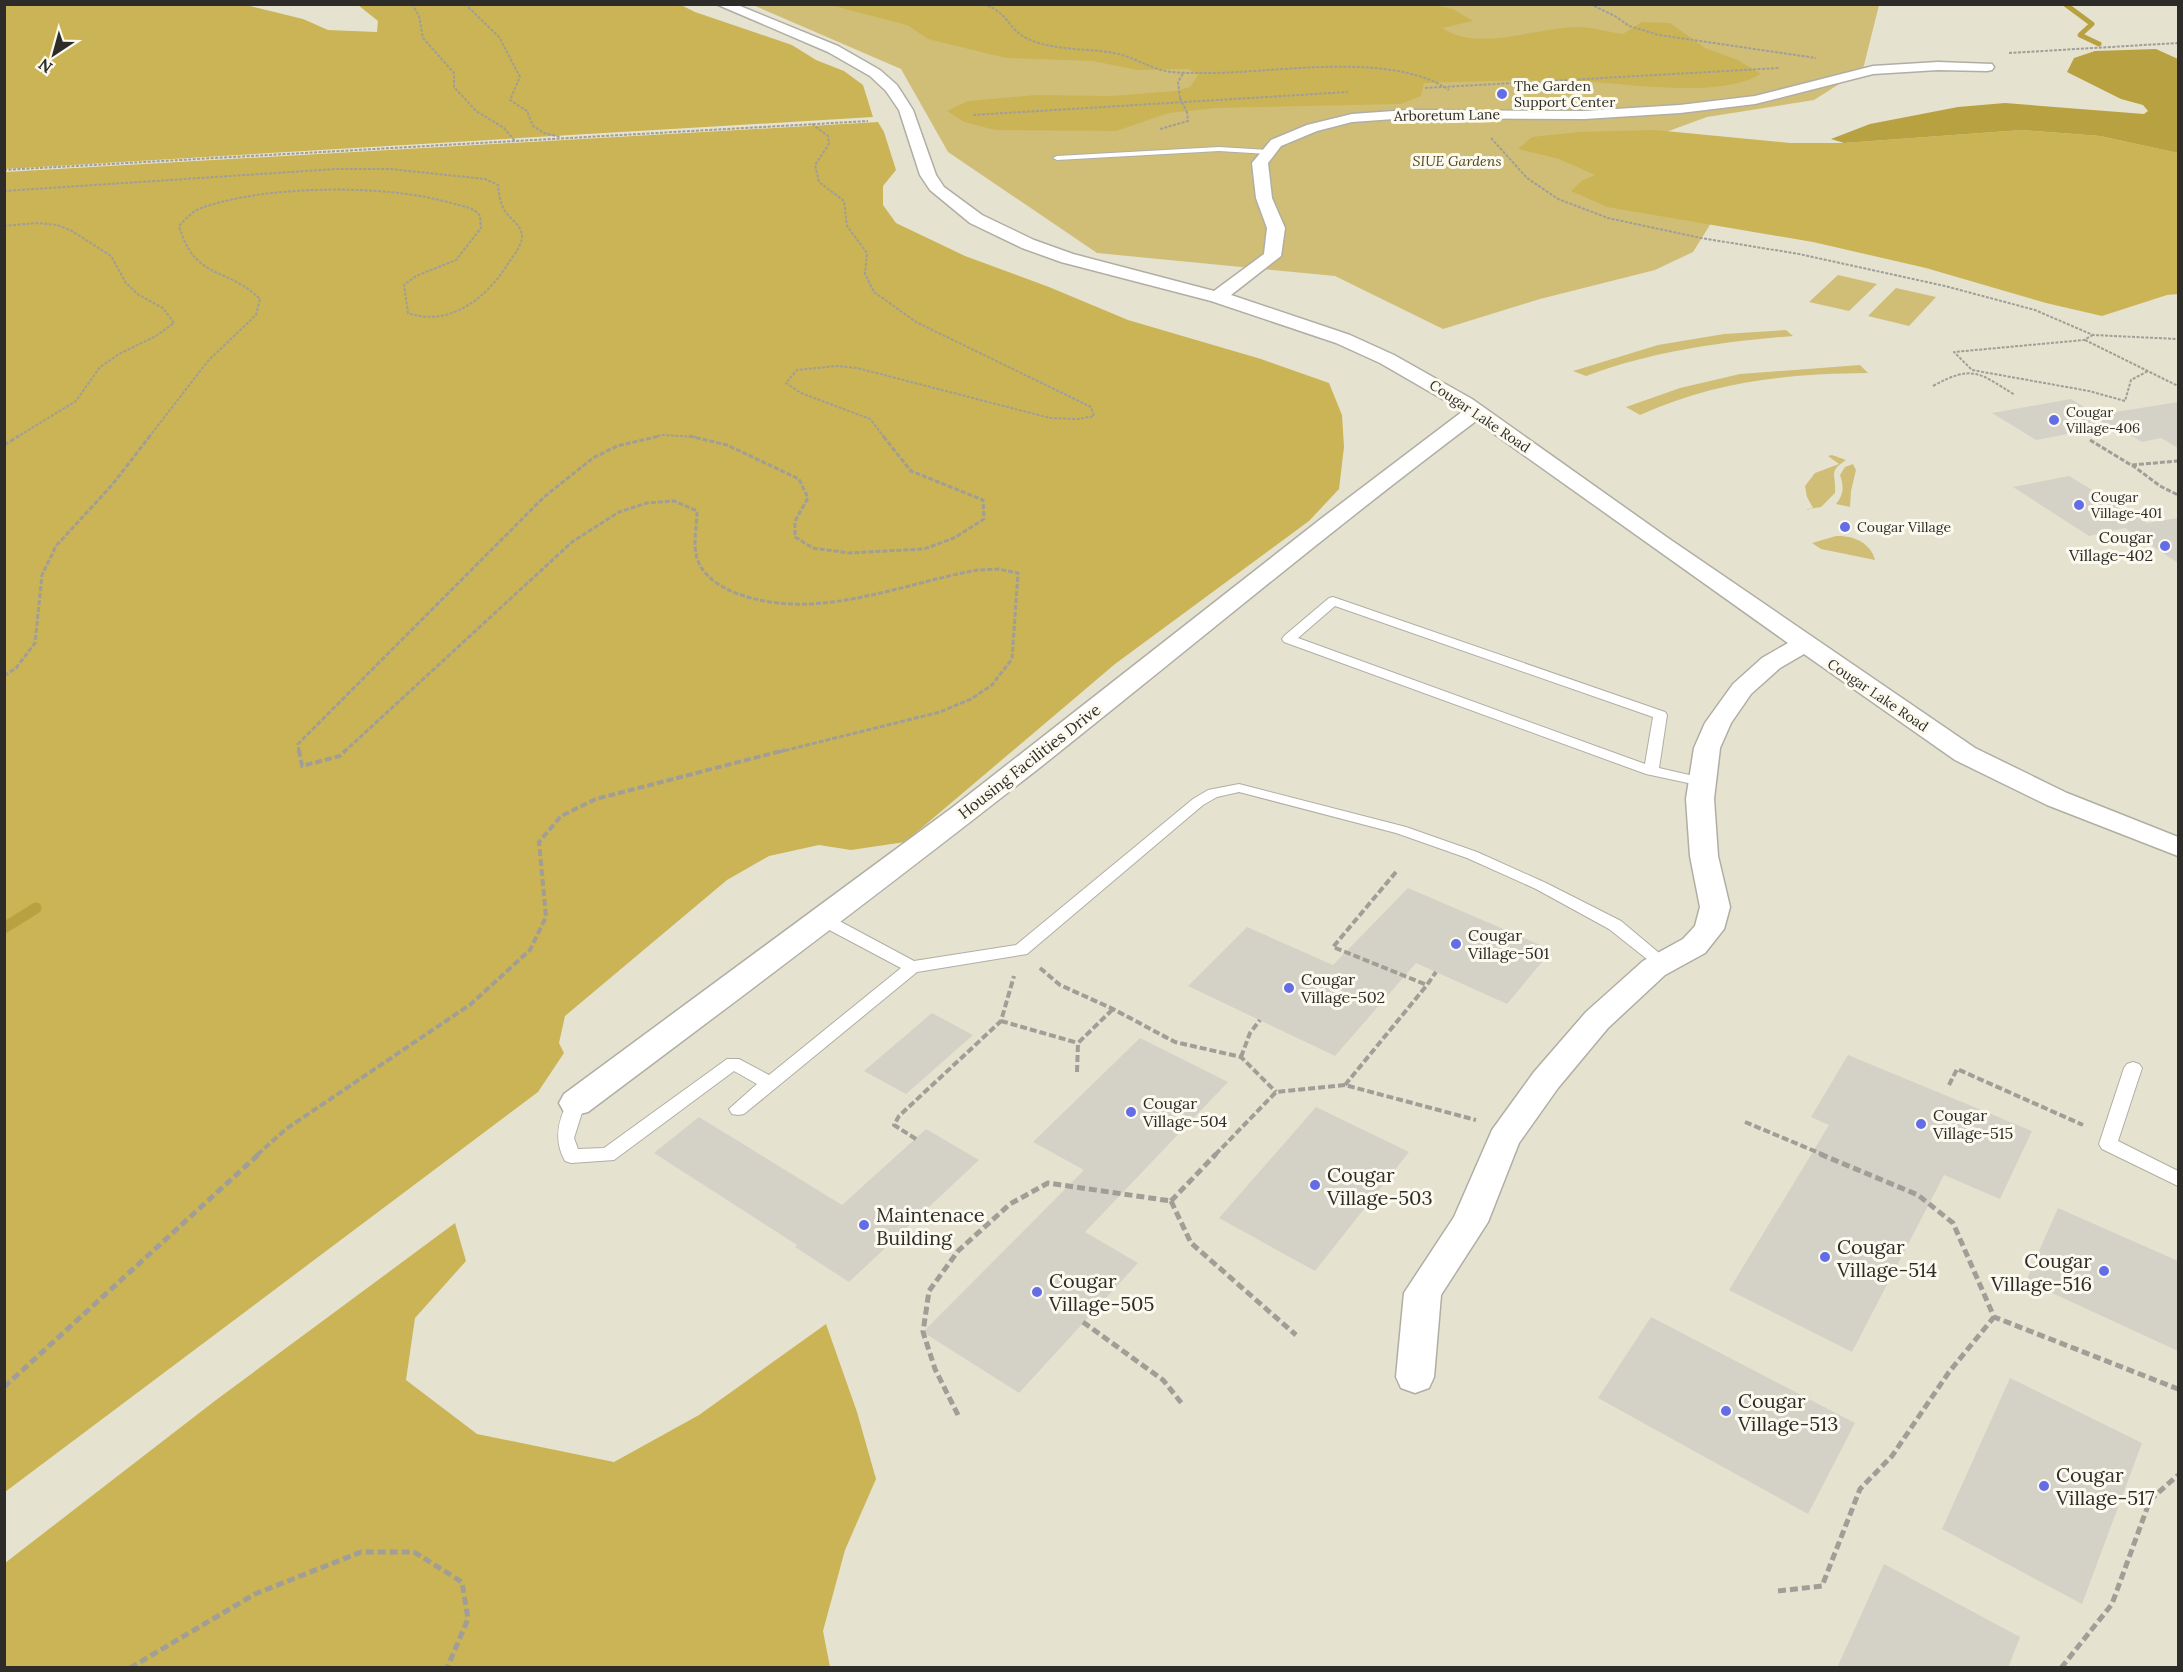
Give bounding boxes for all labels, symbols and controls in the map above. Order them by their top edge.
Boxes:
north arrow [24,24,84,84]
text: N [34,54,56,78]
place label: The Garden Support Center [1514,77,1615,111]
marker: The Garden Support Center [1495,87,1509,101]
street label: Arboretum Lane [1393,105,1501,125]
park label: SIUE Gardens [1413,152,1501,170]
street label: Cougar Lake Road [1426,376,1534,456]
place label: Cougar Village-406 [2065,403,2140,437]
marker: Cougar Village-406 [2047,413,2061,427]
place label: Cougar Village-401 [2090,488,2162,522]
marker: Cougar Village-401 [2072,498,2086,512]
place label: Cougar Village [1857,518,1951,536]
marker: Cougar Village [1838,520,1852,534]
place label: Cougar Village-402 [2068,527,2153,565]
marker: Cougar Village-402 [2158,539,2172,553]
street label: Cougar Lake Road [1824,655,1932,735]
street label: Housing Facilities Drive [954,699,1104,823]
place label: Cougar Village-501 [1467,925,1550,963]
marker: Cougar Village-501 [1449,937,1463,951]
place label: Cougar Village-502 [1300,969,1385,1007]
marker: Cougar Village-502 [1282,981,1296,995]
place label: Cougar Village-504 [1142,1093,1228,1131]
marker: Cougar Village-504 [1124,1105,1138,1119]
place label: Cougar Village-515 [1932,1105,2013,1143]
marker: Cougar Village-515 [1914,1117,1928,1131]
place label: Cougar Village-503 [1326,1162,1433,1210]
marker: Cougar Village-503 [1308,1178,1322,1192]
place label: Maintenace Building [876,1202,985,1250]
marker: Maintenace Building [857,1218,871,1232]
place label: Cougar Village-514 [1836,1234,1937,1282]
place label: Cougar Village-516 [1990,1248,2092,1296]
marker: Cougar Village-514 [1818,1250,1832,1264]
marker: Cougar Village-516 [2097,1264,2111,1278]
place label: Cougar Village-505 [1048,1268,1154,1316]
marker: Cougar Village-505 [1030,1285,1044,1299]
place label: Cougar Village-513 [1737,1388,1838,1436]
marker: Cougar Village-513 [1719,1404,1733,1418]
place label: Cougar Village-517 [2055,1462,2155,1510]
marker: Cougar Village-517 [2037,1479,2051,1493]

